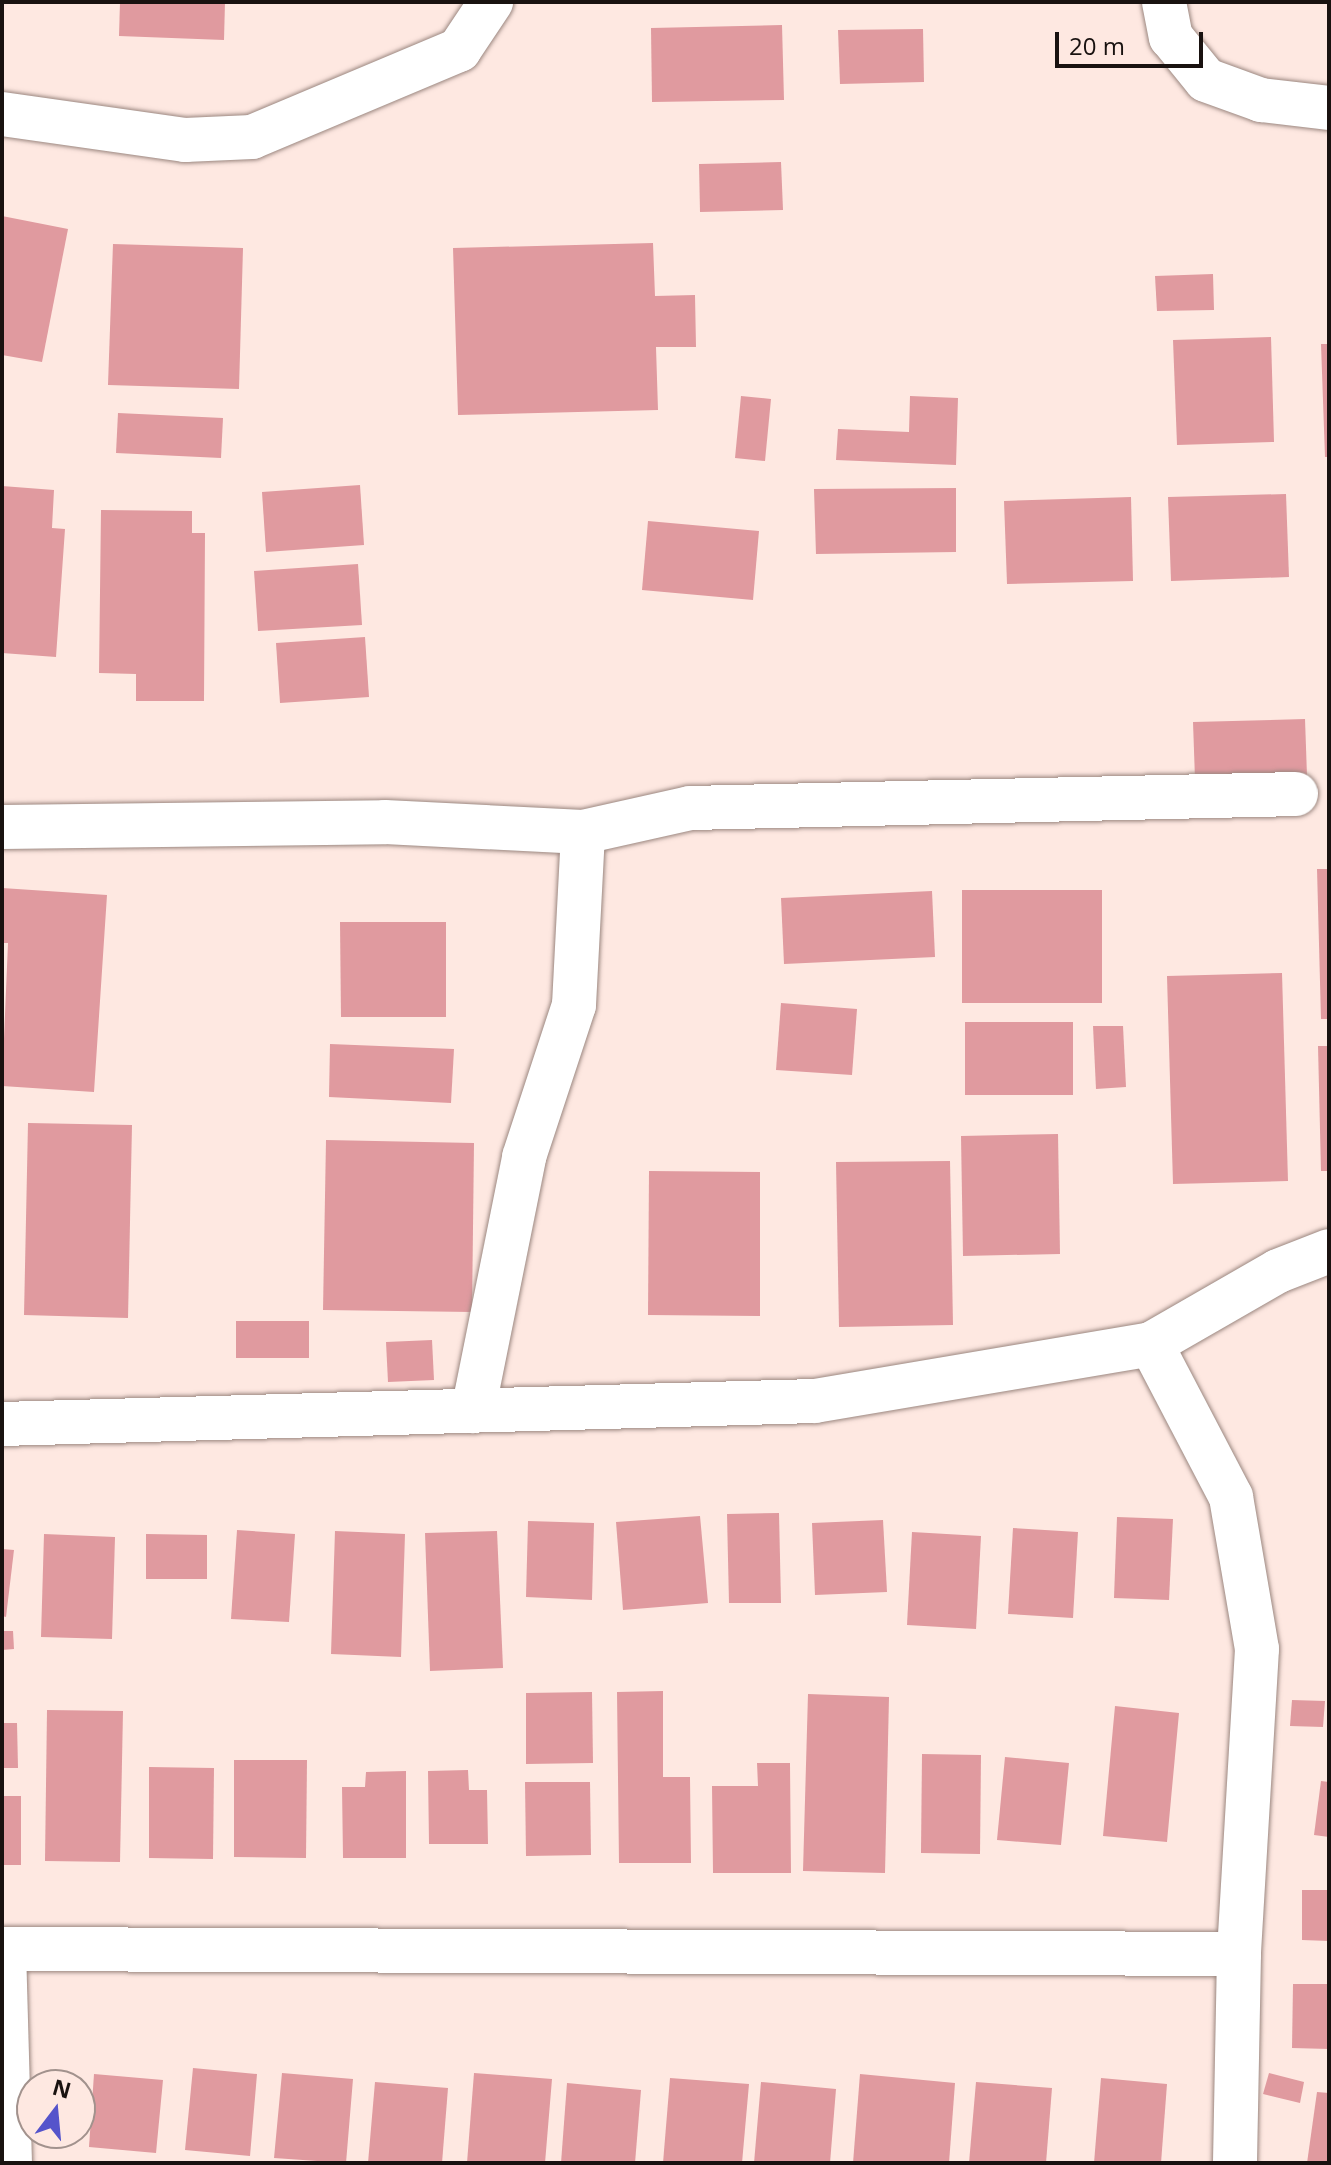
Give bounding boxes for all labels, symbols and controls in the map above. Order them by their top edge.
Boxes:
scale bar [1059,16,1207,66]
text: 20 m [1069,29,1125,62]
north arrow [16,2069,96,2149]
text: N [49,2071,75,2105]

